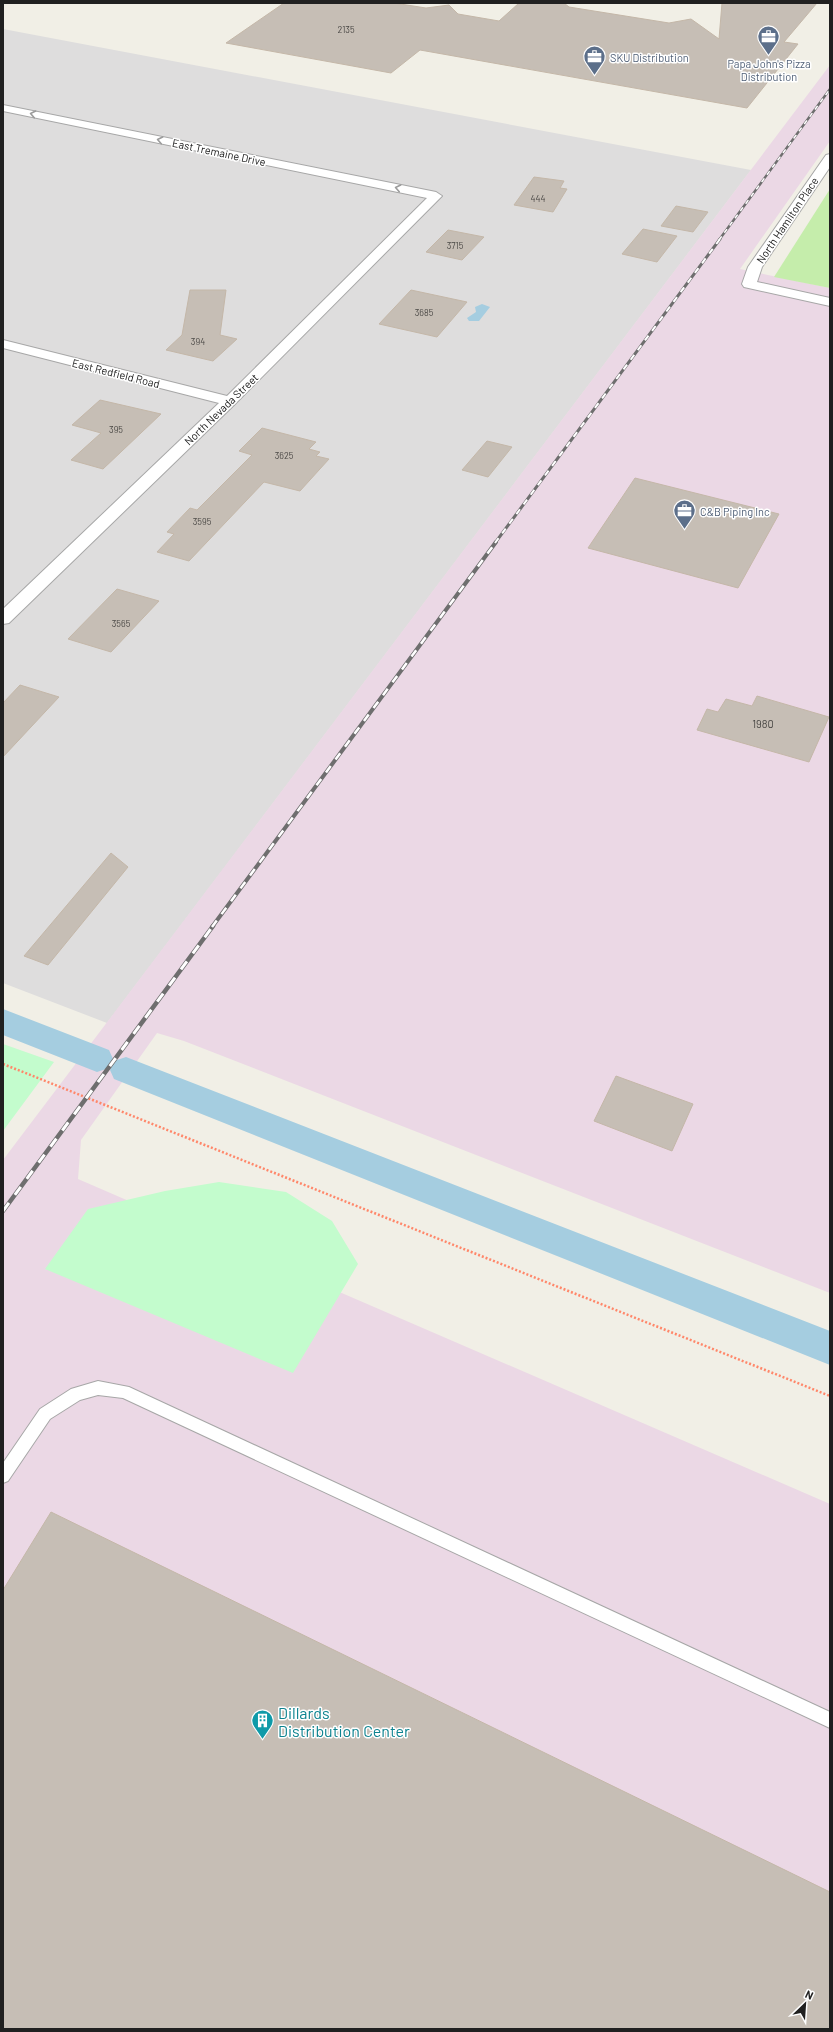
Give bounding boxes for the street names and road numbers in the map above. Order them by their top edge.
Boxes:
street label: East Tremaine Drive [171,136,267,168]
street label: North Hamilton Place [753,174,821,266]
street label: East Redfield Road [71,356,161,390]
street label: North Nevada Street [181,370,261,448]

